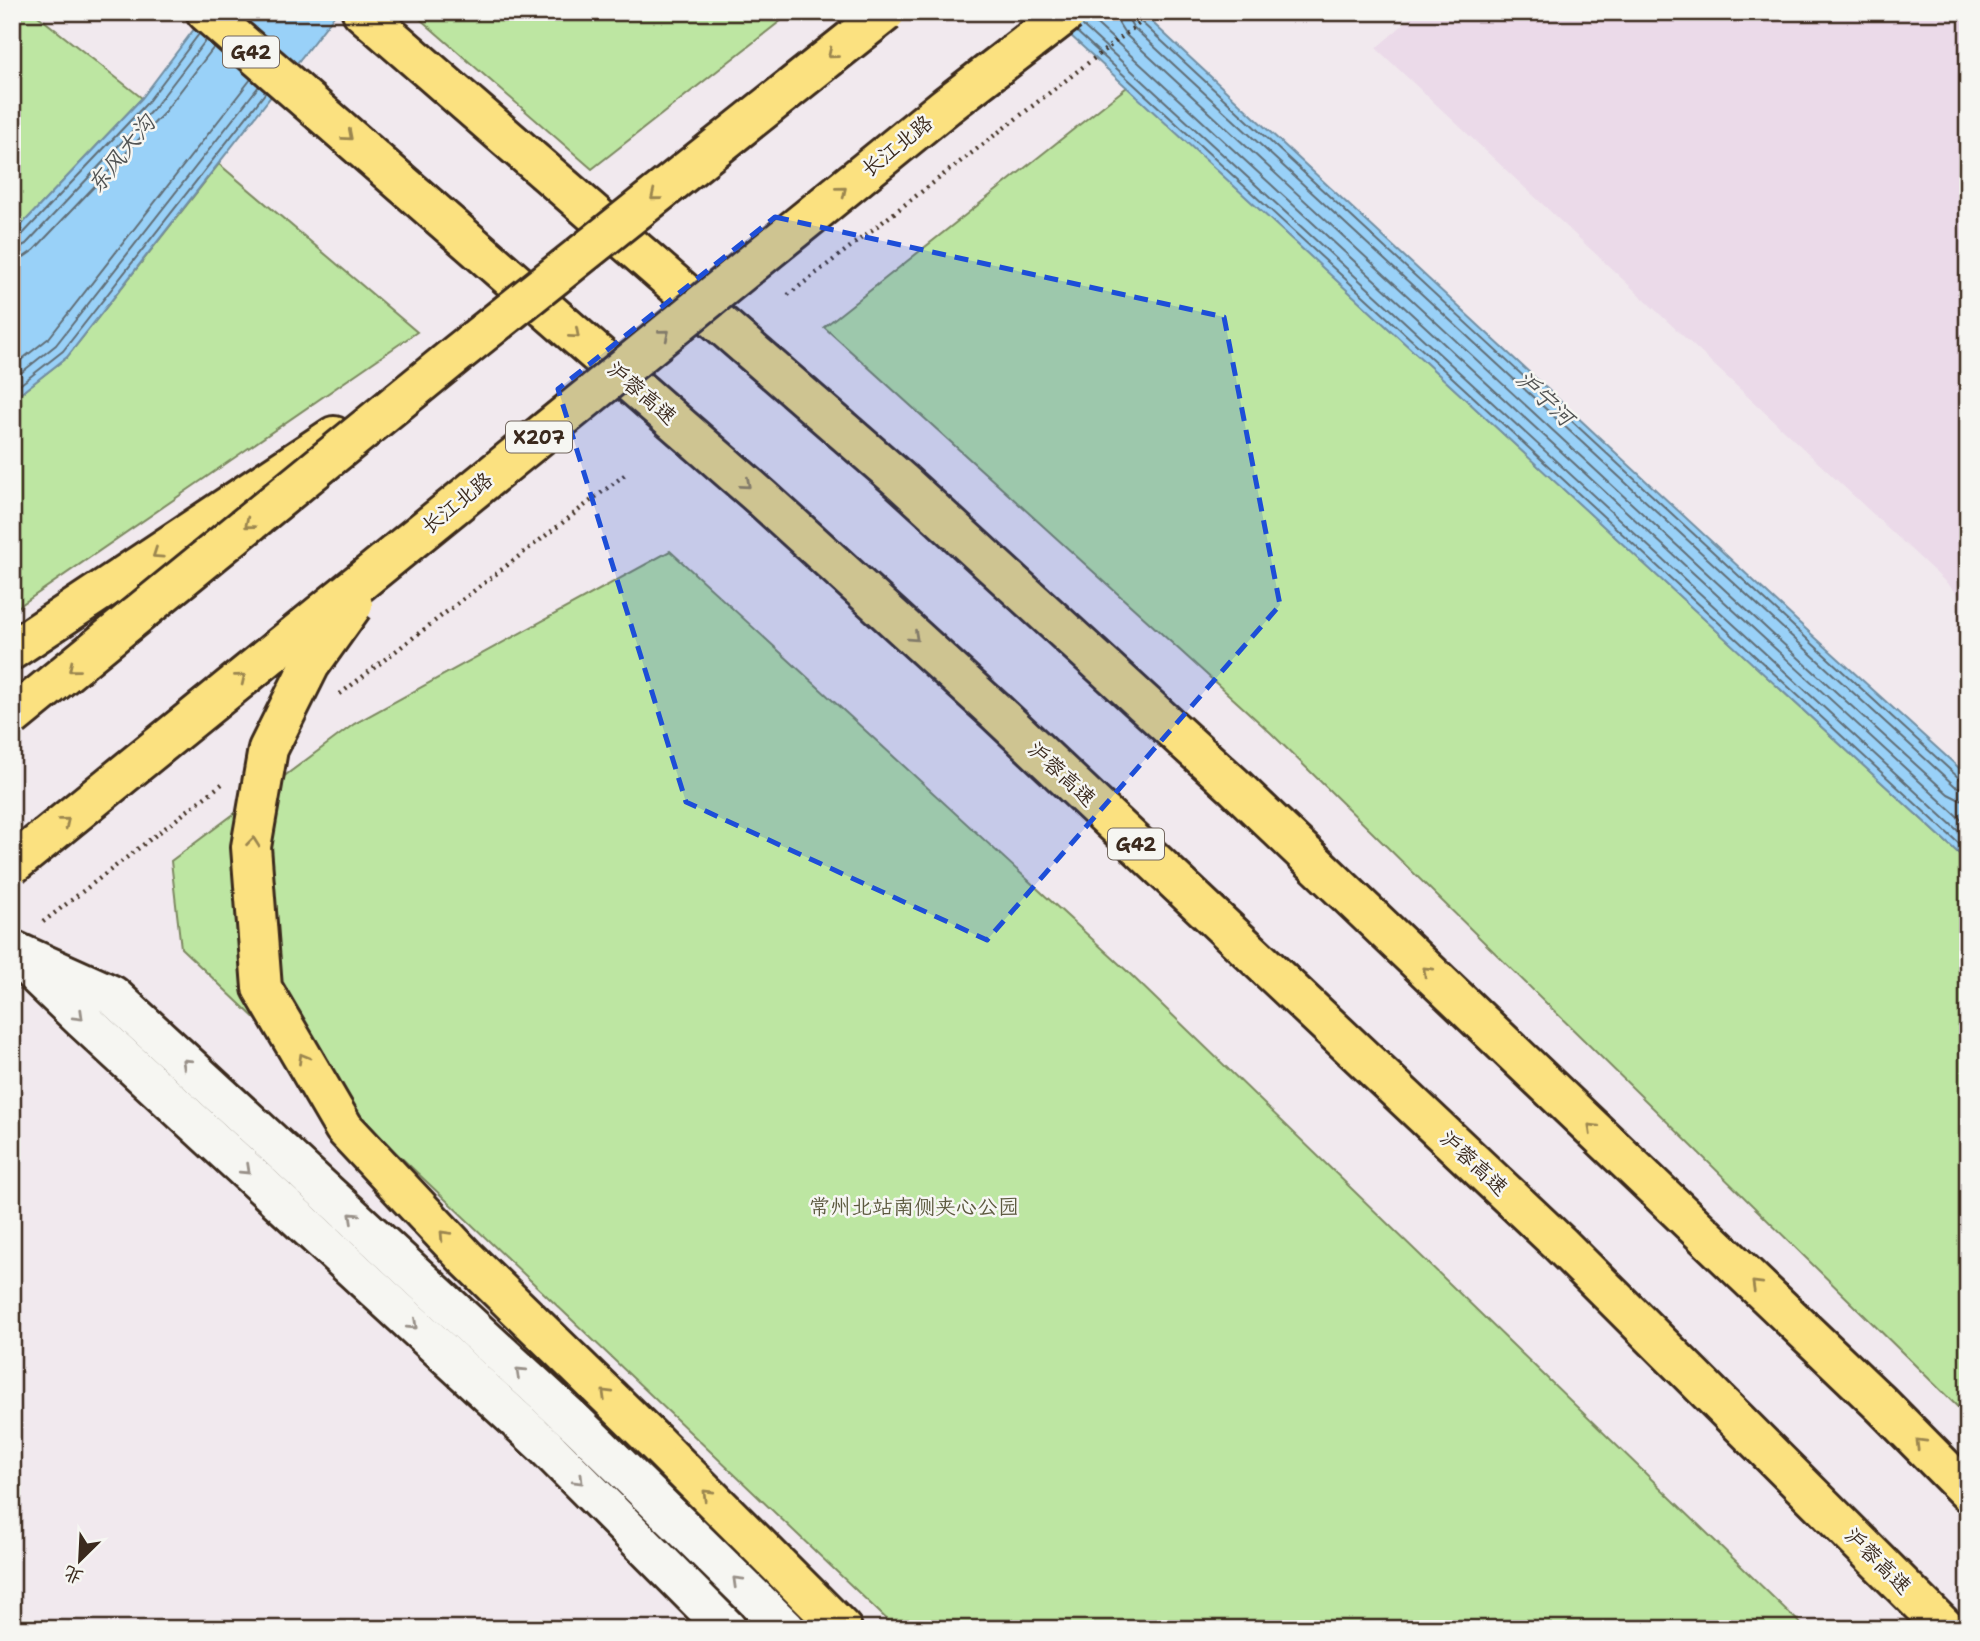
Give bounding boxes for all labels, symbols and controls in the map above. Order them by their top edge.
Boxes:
road number: G42 [223,36,279,68]
one-way arrow [828,46,840,59]
water label: 东风大沟 [80,107,163,199]
street label: 长江北路 [856,109,938,183]
one-way arrow [340,128,353,140]
one-way arrow [834,186,846,199]
one-way arrow [650,188,662,201]
one-way arrow [567,326,580,338]
one-way arrow [657,330,670,342]
street label: 沪蓉高速 [601,355,683,431]
water label: 沪宁河 [1510,364,1583,435]
road number: X207 [506,422,572,452]
street label: 长江北路 [416,466,498,540]
one-way arrow [738,476,751,488]
one-way arrow [245,516,258,528]
one-way arrow [151,545,164,558]
one-way arrow [906,629,919,642]
one-way arrow [68,660,81,672]
one-way arrow [233,674,246,686]
street label: 沪蓉高速 [1022,735,1102,813]
one-way arrow [57,818,70,830]
road number: G42 [1108,828,1164,860]
one-way arrow [245,836,260,848]
one-way arrow [1422,966,1435,979]
one-way arrow [71,1008,84,1021]
one-way arrow [298,1052,311,1065]
one-way arrow [181,1059,194,1071]
one-way arrow [1587,1123,1600,1136]
street label: 沪蓉高速 [1434,1124,1514,1202]
one-way arrow [238,1162,251,1175]
park label: 常州北站南侧夹心公园 [809,1193,1019,1221]
one-way arrow [348,1213,361,1226]
one-way arrow [440,1230,452,1243]
one-way arrow [1751,1280,1764,1293]
one-way arrow [405,1316,418,1329]
one-way arrow [515,1368,528,1380]
one-way arrow [601,1390,614,1403]
one-way arrow [1915,1438,1928,1451]
one-way arrow [571,1472,584,1485]
one-way arrow [702,1489,715,1502]
street label: 沪蓉高速 [1838,1521,1918,1601]
north arrow [46,1526,116,1596]
text: 北 [60,1560,87,1590]
one-way arrow [733,1577,745,1589]

